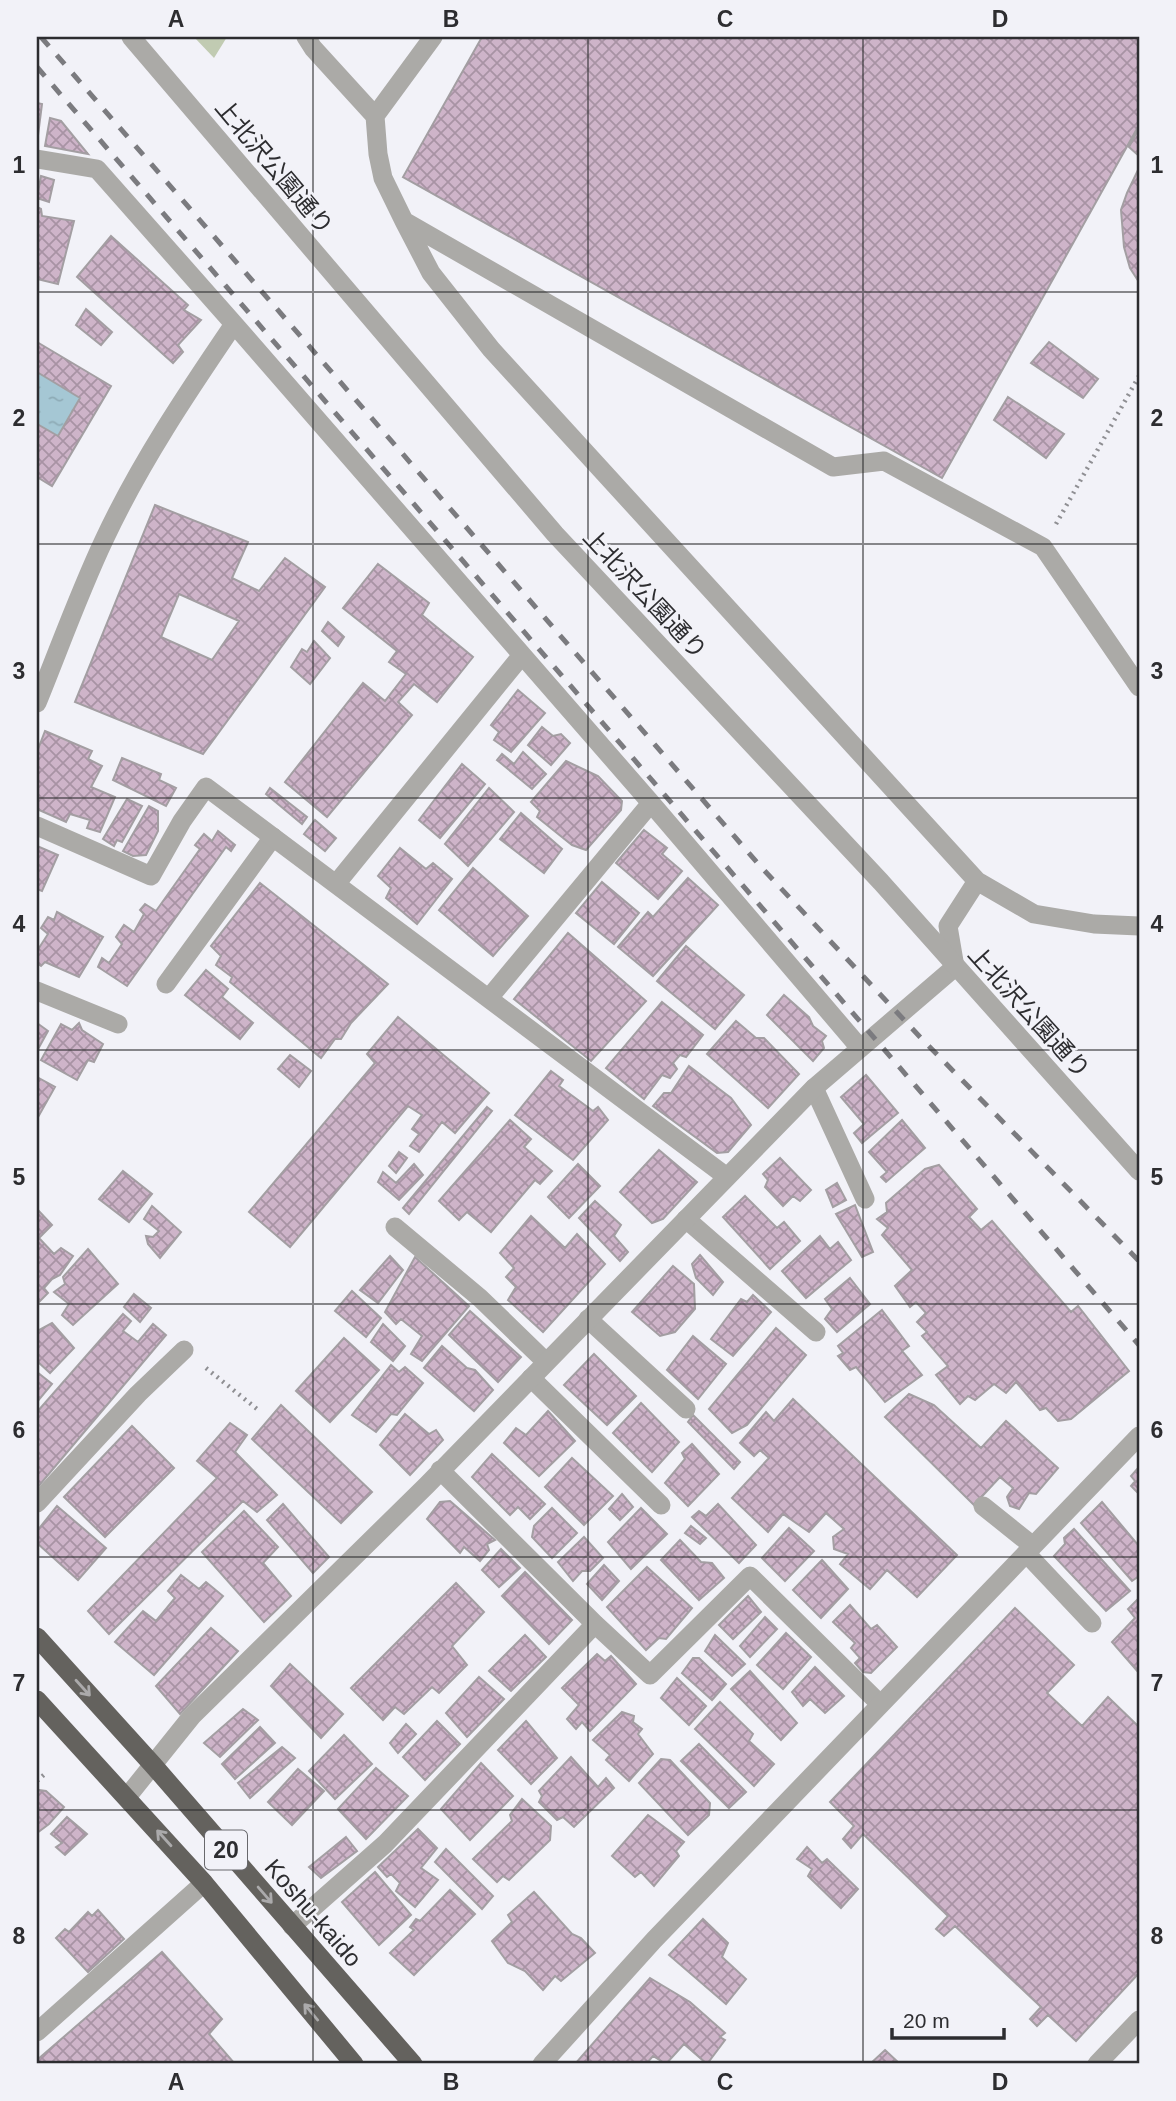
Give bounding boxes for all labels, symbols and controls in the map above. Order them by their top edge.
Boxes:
text: A [168,6,184,32]
text: B [443,6,459,32]
text: C [717,6,733,32]
text: D [992,6,1008,32]
street label: 上北沢公園通り [210,94,339,240]
text: 1 [13,152,26,178]
text: 1 [1151,152,1164,178]
text: 2 [13,405,25,431]
text: 2 [1151,405,1163,431]
street label: 上北沢公園通り [578,523,713,664]
text: 3 [13,658,25,684]
text: 3 [1151,658,1163,684]
text: 4 [13,911,26,937]
text: 4 [1151,911,1164,937]
street label: 上北沢公園通り [963,940,1096,1083]
text: 5 [13,1164,26,1190]
text: 5 [1151,1164,1164,1190]
text: 6 [13,1417,25,1443]
text: 6 [1151,1417,1163,1443]
text: 7 [13,1670,25,1696]
text: 7 [1151,1670,1163,1696]
one-way arrow [74,1679,91,1696]
one-way arrow [156,1829,172,1847]
road number: 20 [205,1830,247,1870]
street label: Koshu-kaido [259,1853,367,1972]
one-way arrow [257,1886,273,1904]
text: 8 [13,1923,26,1949]
text: 8 [1151,1923,1164,1949]
scale bar [892,1996,1004,2040]
one-way arrow [303,2003,319,2021]
text: 20 m [903,2009,950,2032]
text: A [168,2069,184,2095]
text: B [443,2069,459,2095]
text: C [717,2069,733,2095]
text: D [992,2069,1008,2095]

